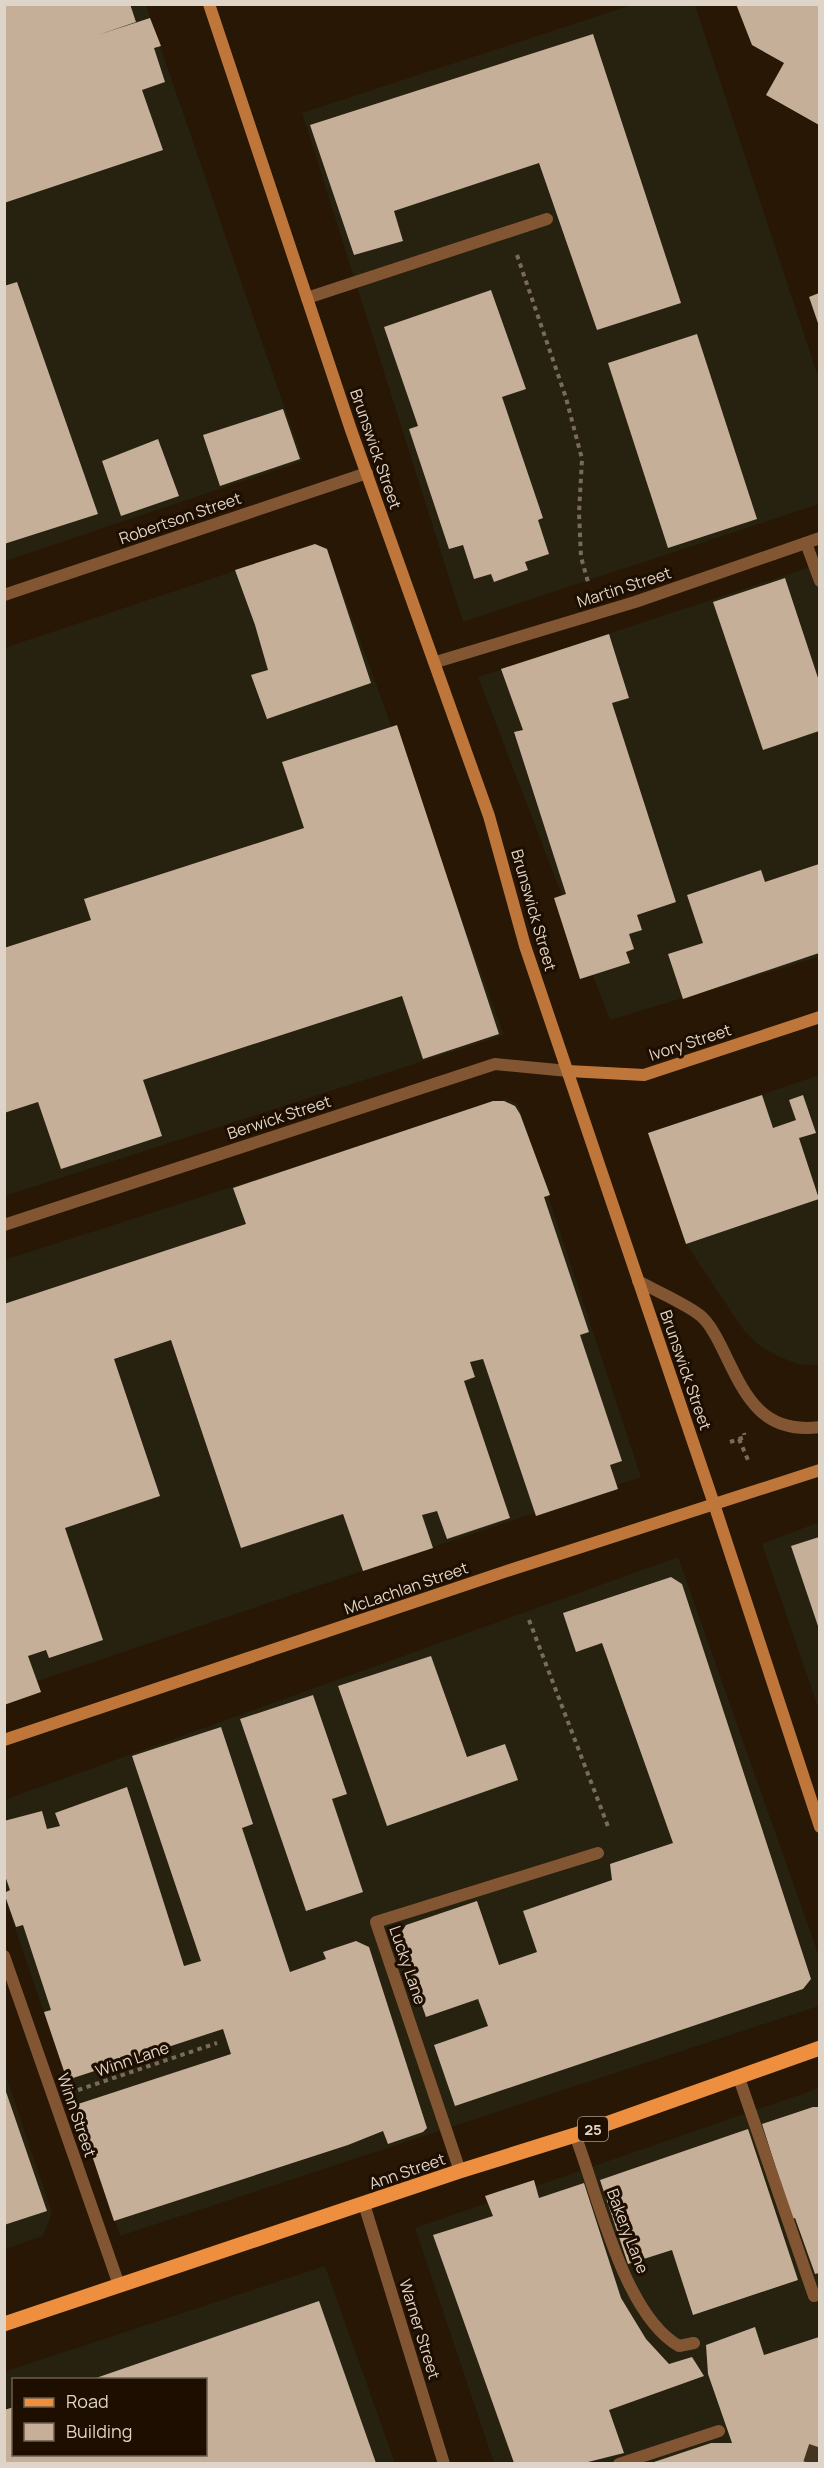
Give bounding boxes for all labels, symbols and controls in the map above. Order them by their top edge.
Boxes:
street label: Brunswick Street [345,386,407,512]
street label: Robertson Street [116,487,244,549]
street label: Martin Street [574,561,674,613]
street label: Brunswick Street [506,847,562,973]
street label: Ivory Street [646,1018,734,1066]
street label: Berwick Street [224,1090,334,1144]
street label: Brunswick Street [655,1307,717,1433]
street label: McLachlan Street [341,1556,471,1620]
street label: Lucky Lane [384,1923,432,2007]
street label: Winn Lane [92,2036,172,2082]
street label: Winn Street [52,2070,102,2160]
road number: 25 [578,2117,608,2141]
street label: Ann Street [366,2148,448,2194]
street label: Bakery Lane [602,2186,654,2276]
street label: Warner Street [394,2276,446,2382]
legend [12,2378,207,2456]
text: Road [66,2389,109,2413]
text: Building [66,2419,132,2443]

